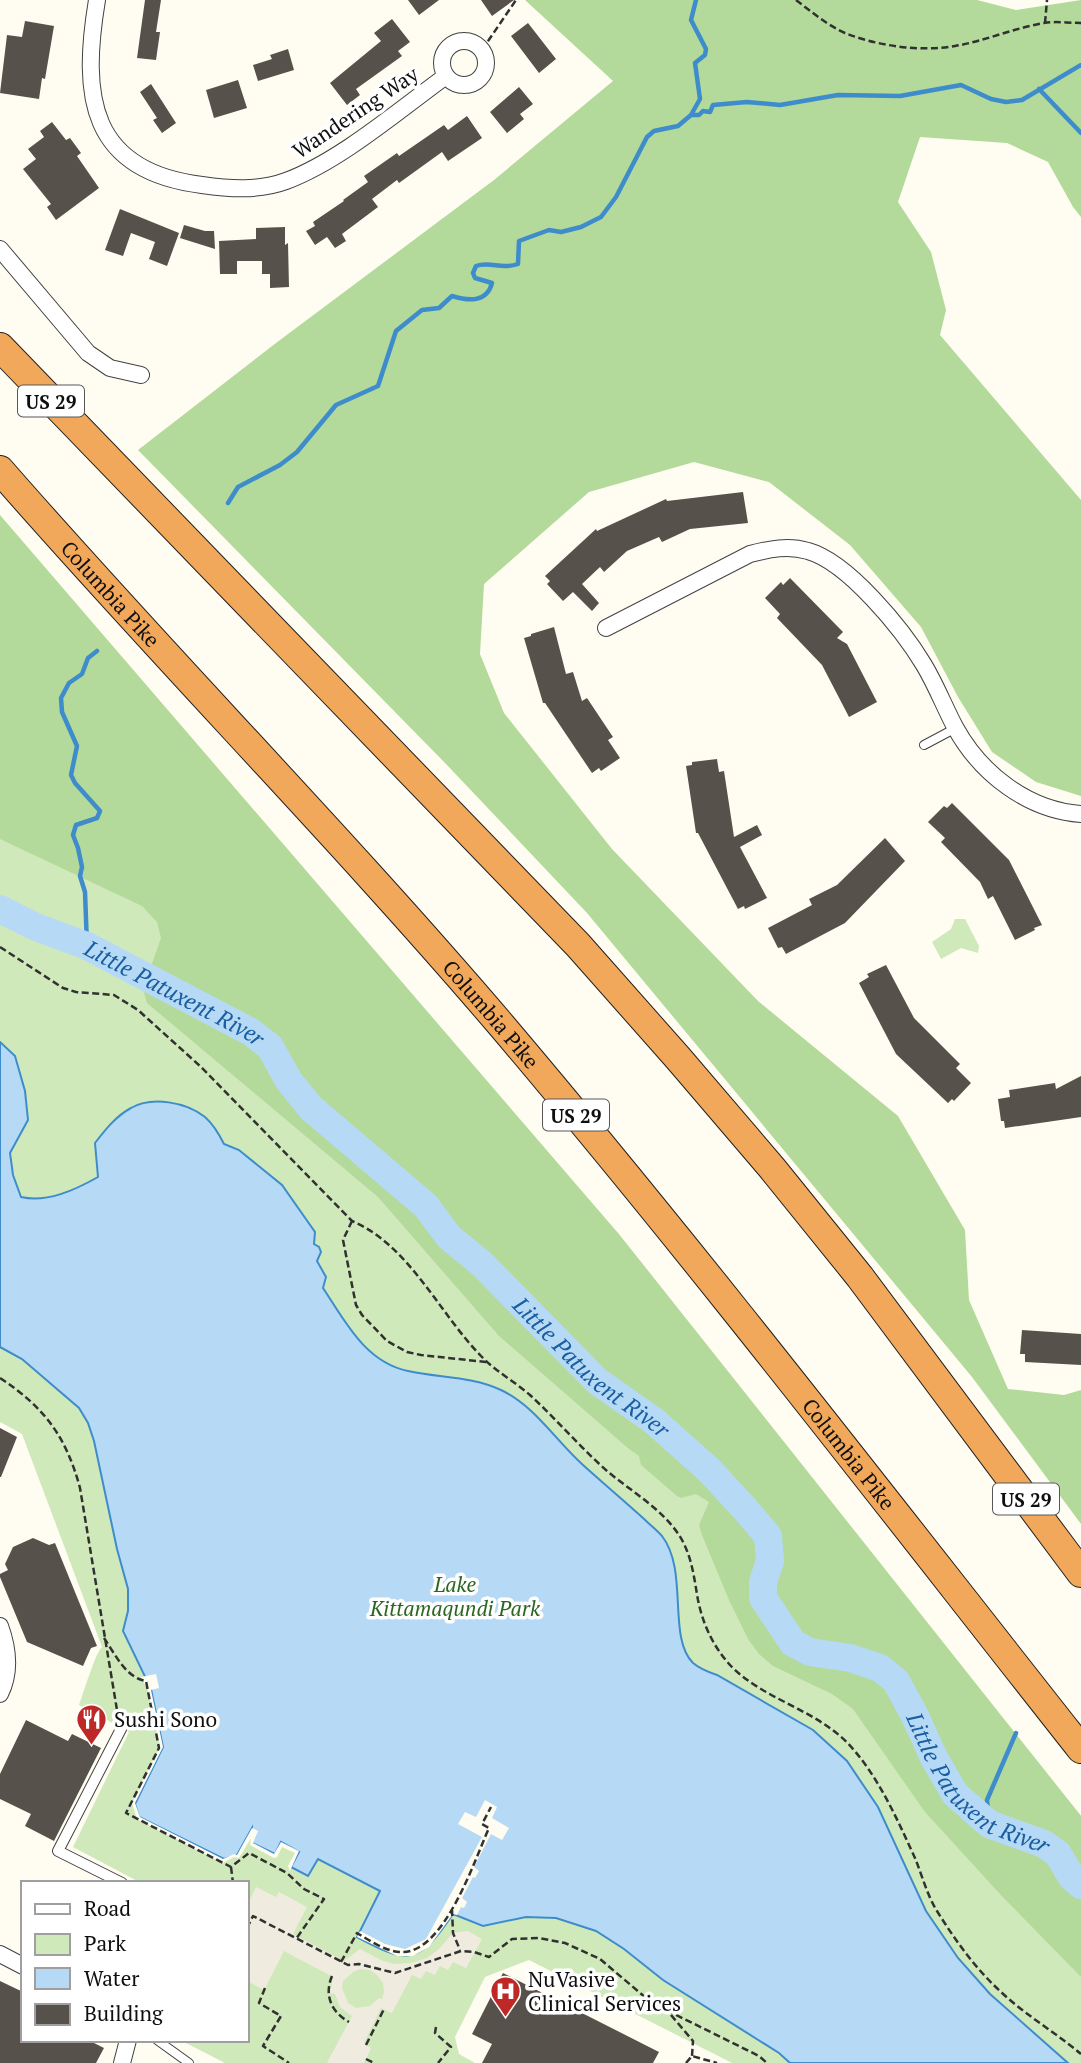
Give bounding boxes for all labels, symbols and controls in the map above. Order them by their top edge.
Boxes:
street label: Wandering Way [287,59,424,164]
road number: US 29 [18,386,84,416]
street label: Columbia Pike [55,534,166,653]
water label: Little Patuxent River [79,932,272,1053]
street label: Columbia Pike [437,954,546,1074]
road number: US 29 [543,1100,609,1130]
water label: Little Patuxent River [506,1289,678,1444]
street label: Columbia Pike [796,1392,902,1515]
road number: US 29 [993,1484,1059,1514]
park label: Lake Kittamaqundi Park [369,1570,541,1622]
restaurant icon: Sushi Sono [74,1702,108,1746]
place label: Sushi Sono [114,1705,217,1733]
water label: Little Patuxent River [899,1706,1058,1860]
legend [21,1881,248,2042]
text: Road [84,1894,131,1922]
text: Park [84,1929,126,1957]
text: Water [84,1964,139,1992]
place label: NuVasive Clinical Services [528,1965,681,2017]
hospital icon: NuVasive Clinical Services [488,1974,522,2018]
text: Building [84,1999,164,2027]

